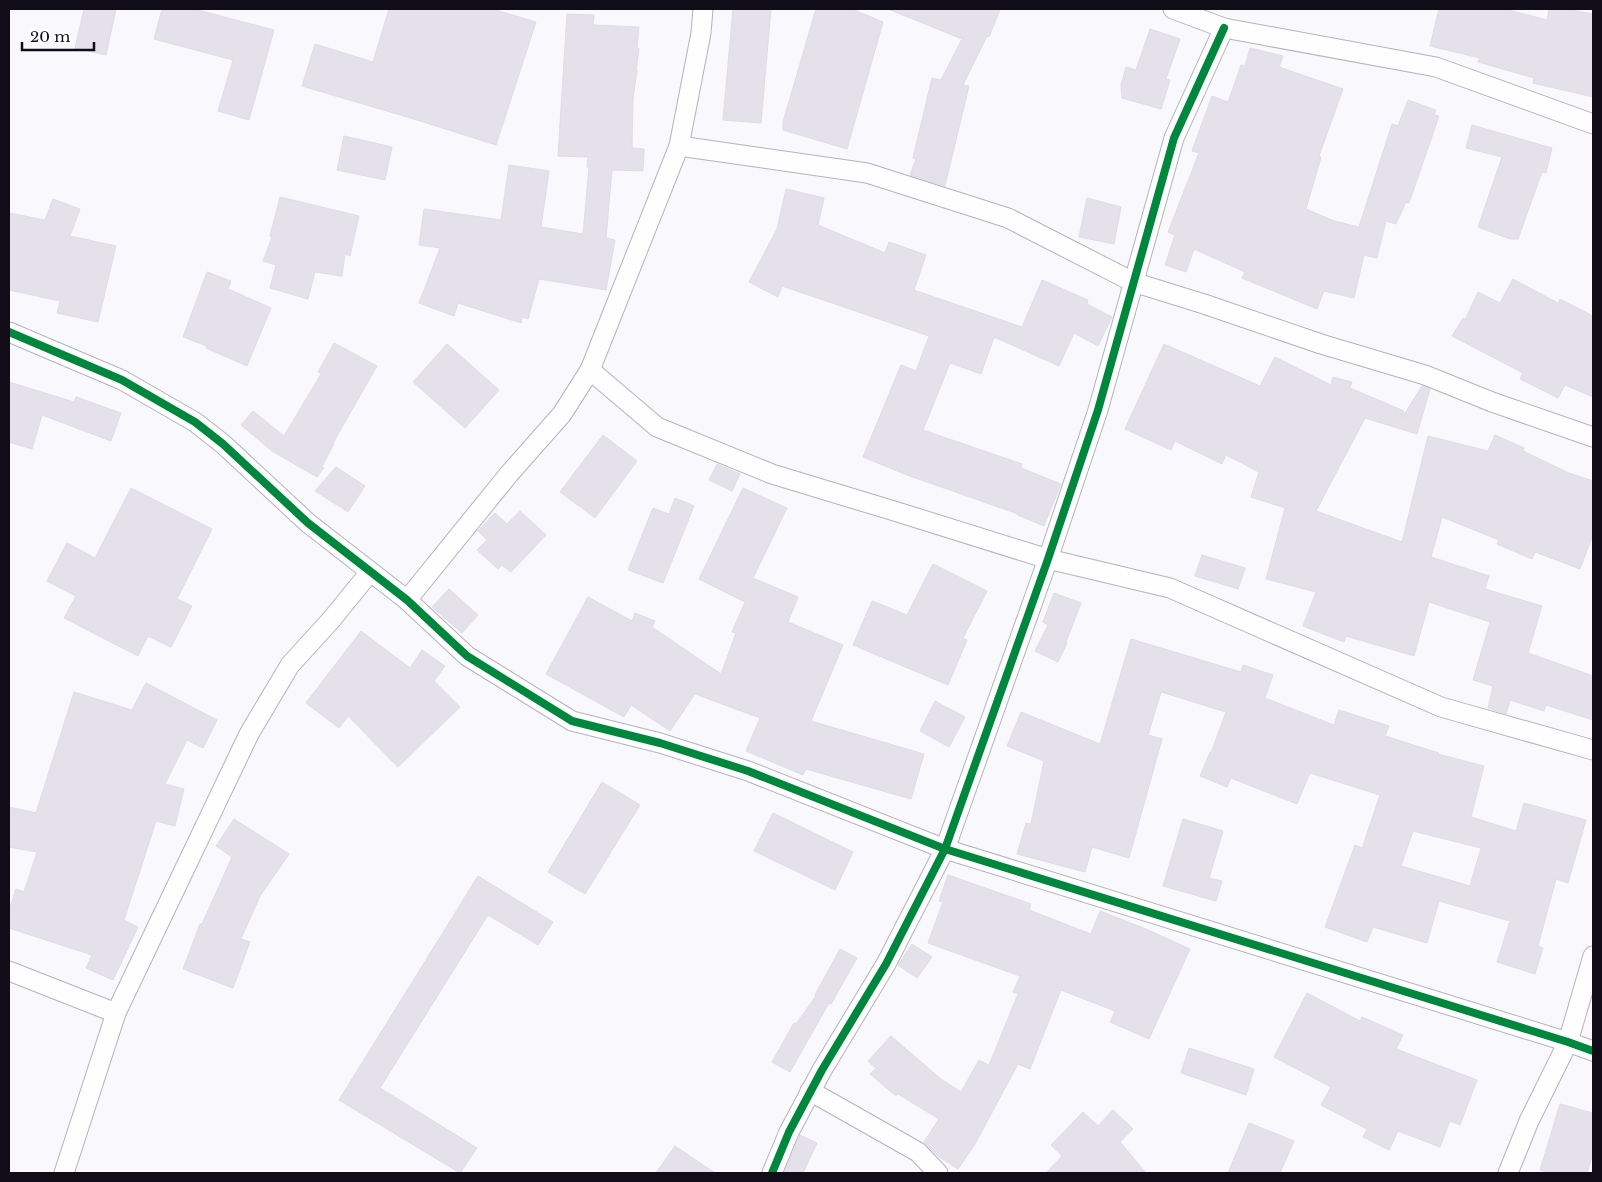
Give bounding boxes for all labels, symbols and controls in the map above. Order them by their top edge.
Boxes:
scale bar [22,20,95,52]
text: 20 m [30,27,70,46]

